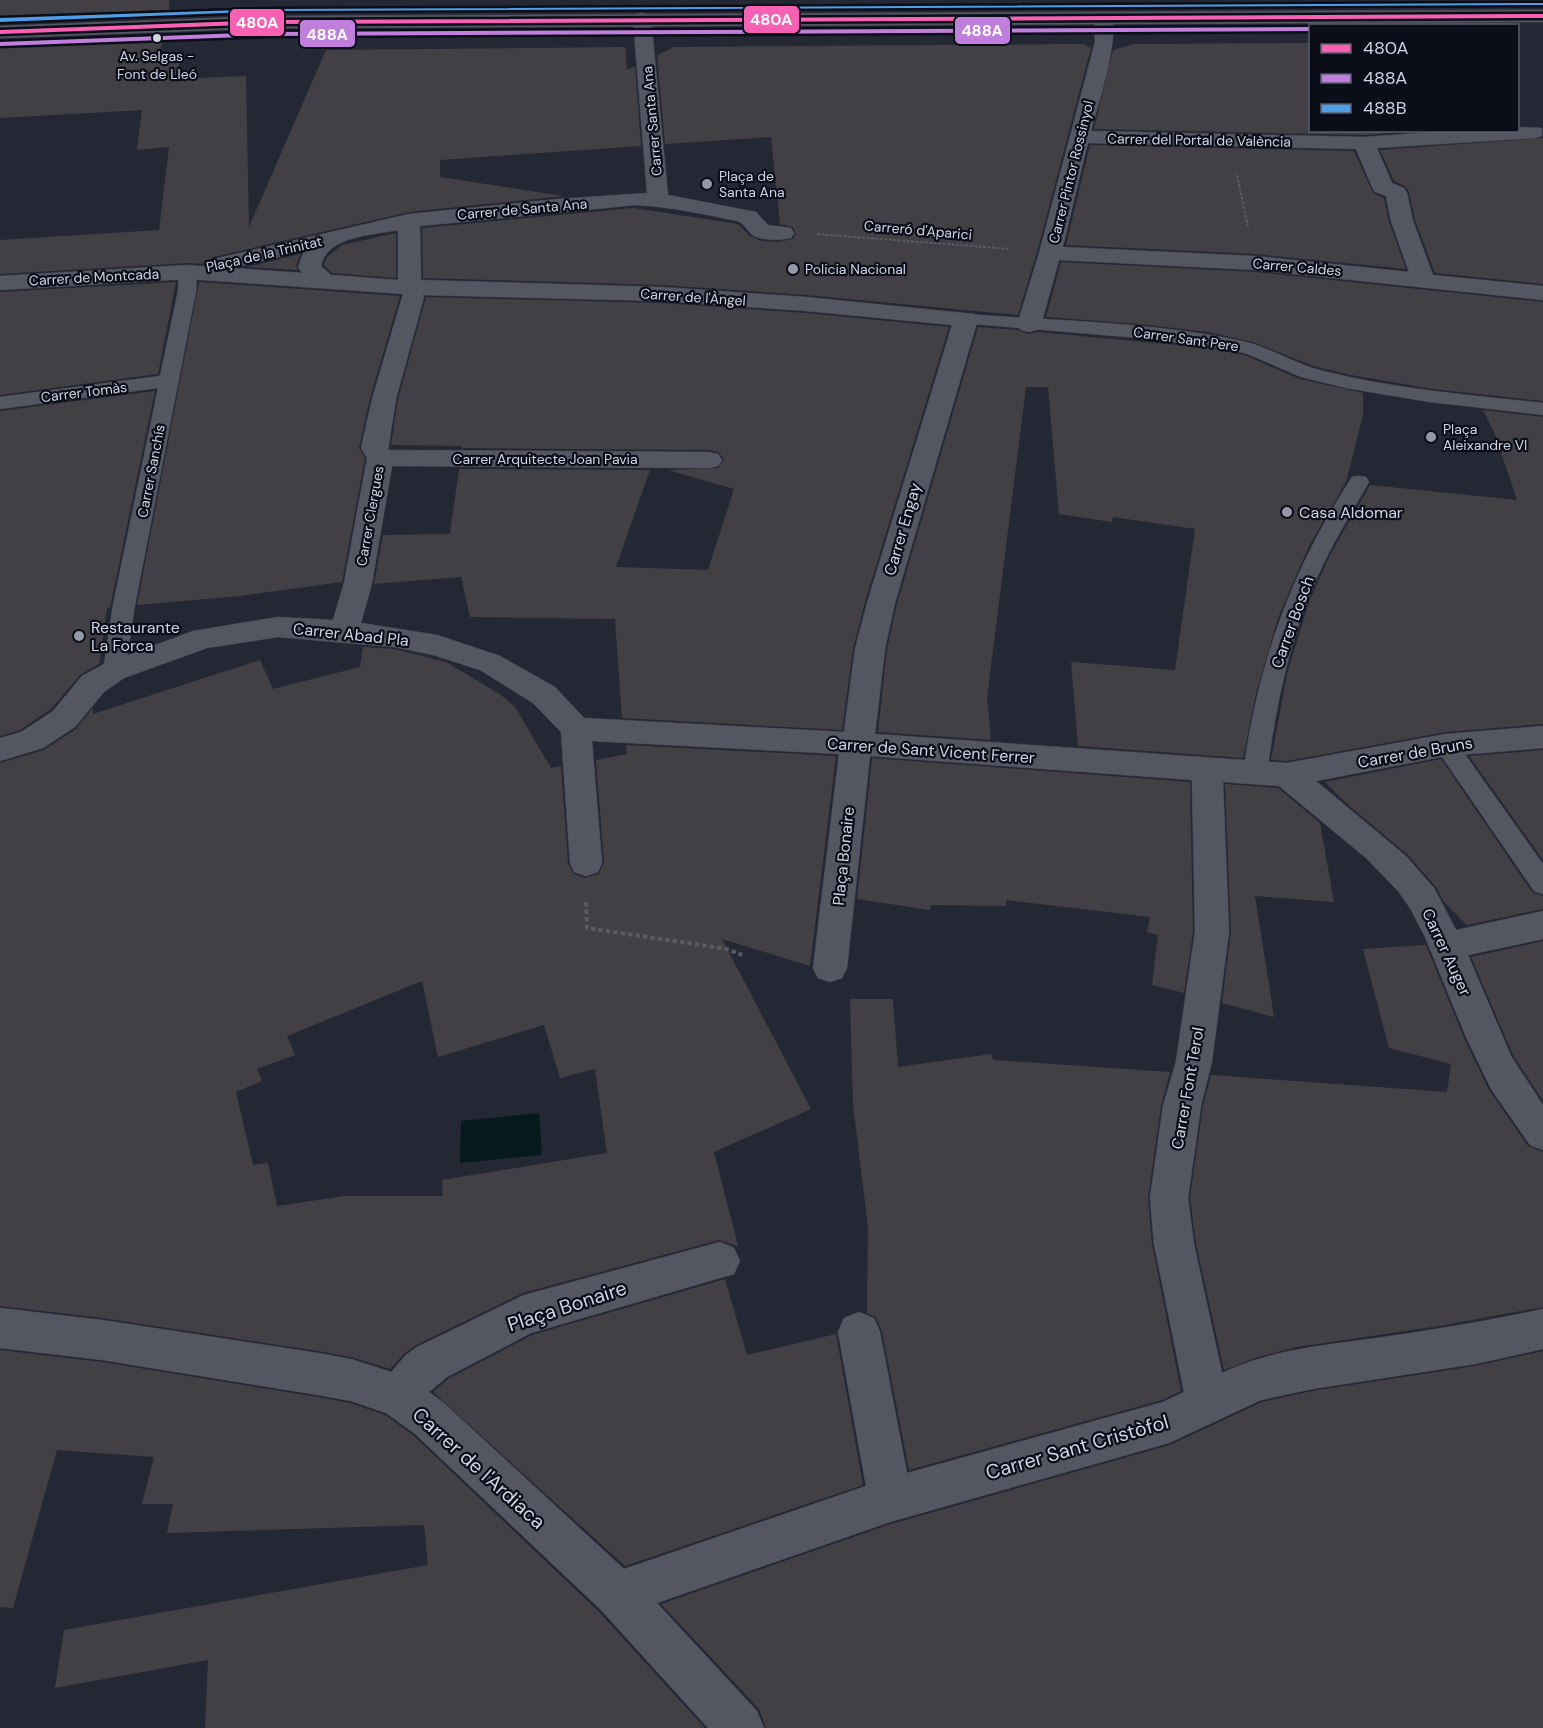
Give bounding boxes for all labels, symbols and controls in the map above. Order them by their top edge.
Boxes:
line badge: 480A [743,5,800,34]
line badge: 480A [229,8,285,37]
text: 480A [750,9,792,30]
text: 480A [236,12,278,33]
line badge: 488A [954,16,1011,45]
line badge: 488A [299,19,356,48]
text: 488A [961,20,1003,41]
text: 488A [306,24,348,45]
legend [1309,24,1519,132]
marker: Av. Selgas - Font de Lleó [151,32,163,44]
text: 480A [1363,36,1408,60]
place label: Av. Selgas - Font de Lleó [117,47,197,83]
street label: Carrer Santa Ana [638,65,666,177]
text: 488A [1363,66,1407,90]
text: 488B [1363,96,1407,120]
street label: Carrer Pintor Rossinyol [1045,99,1097,245]
street label: Carrer del Portal de València [1107,129,1291,151]
place label: Plaça de Santa Ana [719,167,785,201]
marker: Plaça de Santa Ana [700,177,714,191]
street label: Carrer de Santa Ana [456,194,588,224]
street label: Carreró d'Aparici [863,216,973,244]
street label: Plaça de la Trinitat [204,232,324,276]
street label: Carrer Caldes [1252,254,1342,280]
place label: Policia Nacional [805,260,906,278]
marker: Policia Nacional [786,262,800,276]
street label: Carrer de Montcada [28,265,160,289]
street label: Carrer de l'Àngel [640,284,746,310]
street label: Carrer Sant Pere [1132,323,1240,355]
street label: Carrer Tomàs [40,378,128,406]
place label: Plaça Aleixandre VI [1443,420,1527,454]
street label: Carrer Sanchís [133,423,169,519]
marker: Plaça Aleixandre VI [1424,430,1438,444]
street label: Carrer Arquitecte Joan Pavia [452,450,638,468]
street label: Carrer Clergues [352,464,388,568]
street label: Carrer Engay [879,480,926,578]
place label: Casa Aldomar [1299,502,1403,523]
marker: Casa Aldomar [1280,505,1294,519]
street label: Carrer Bosch [1266,573,1319,671]
place label: Restaurante La Forca [91,617,180,656]
street label: Carrer Abad Pla [292,618,410,651]
marker: Restaurante La Forca [72,629,86,643]
street label: Carrer de Bruns [1356,732,1474,773]
street label: Carrer de Sant Vicent Ferrer [826,733,1036,768]
street label: Plaça Bonaire [828,806,859,906]
street label: Carrer Auger [1417,905,1476,999]
street label: Carrer Font Terol [1166,1025,1209,1151]
street label: Plaça Bonaire [504,1274,630,1338]
street label: Carrer de l'Ardiaca [407,1401,551,1535]
street label: Carrer Sant Cristòfol [983,1408,1171,1486]

